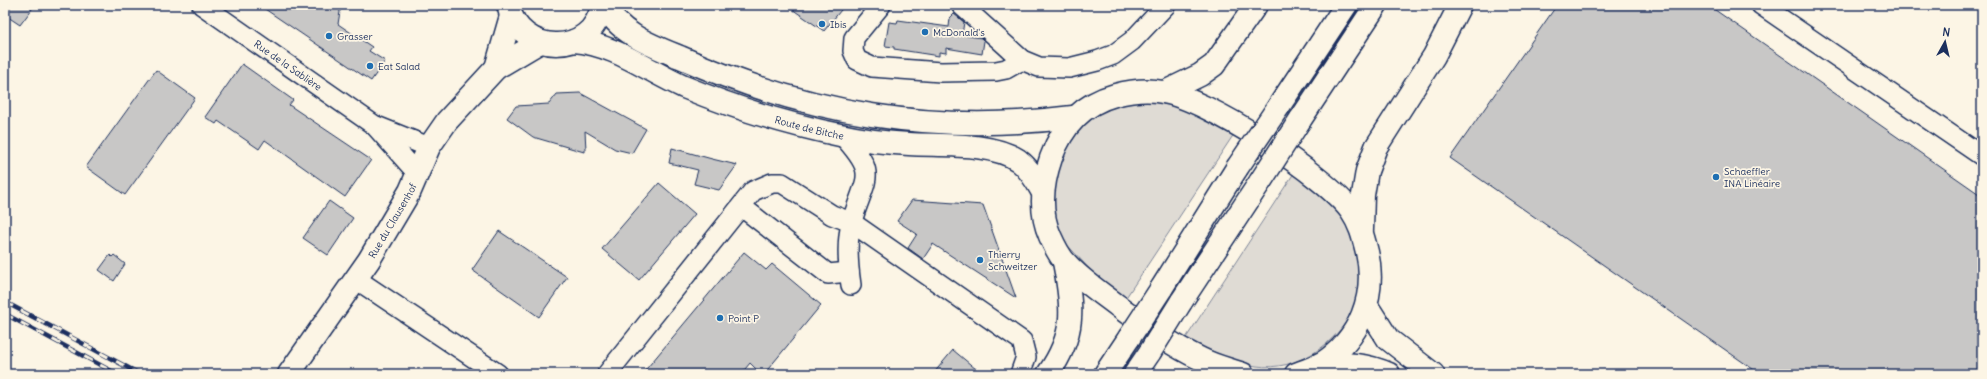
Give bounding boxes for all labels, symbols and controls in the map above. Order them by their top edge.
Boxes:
place label: Ibis [830,18,847,31]
marker: Ibis [817,19,827,29]
north arrow [1925,22,1965,62]
text: N [1942,25,1951,40]
place label: McDonald's [933,26,985,39]
marker: McDonald's [920,27,930,37]
place label: Grasser [337,30,372,43]
marker: Grasser [324,31,334,41]
street label: Rue de la Sablière [252,37,325,93]
place label: Eat Salad [378,60,420,73]
marker: Eat Salad [365,61,375,71]
street label: Route de Bitche [773,113,845,142]
place label: Schaeffler INA Linéaire [1724,165,1780,190]
marker: Schaeffler INA Linéaire [1711,172,1721,182]
street label: Rue du Clausenhof [365,181,419,260]
place label: Thierry Schweitzer [988,248,1037,273]
marker: Thierry Schweitzer [975,255,985,265]
place label: Point P [728,312,759,325]
marker: Point P [715,313,725,323]

